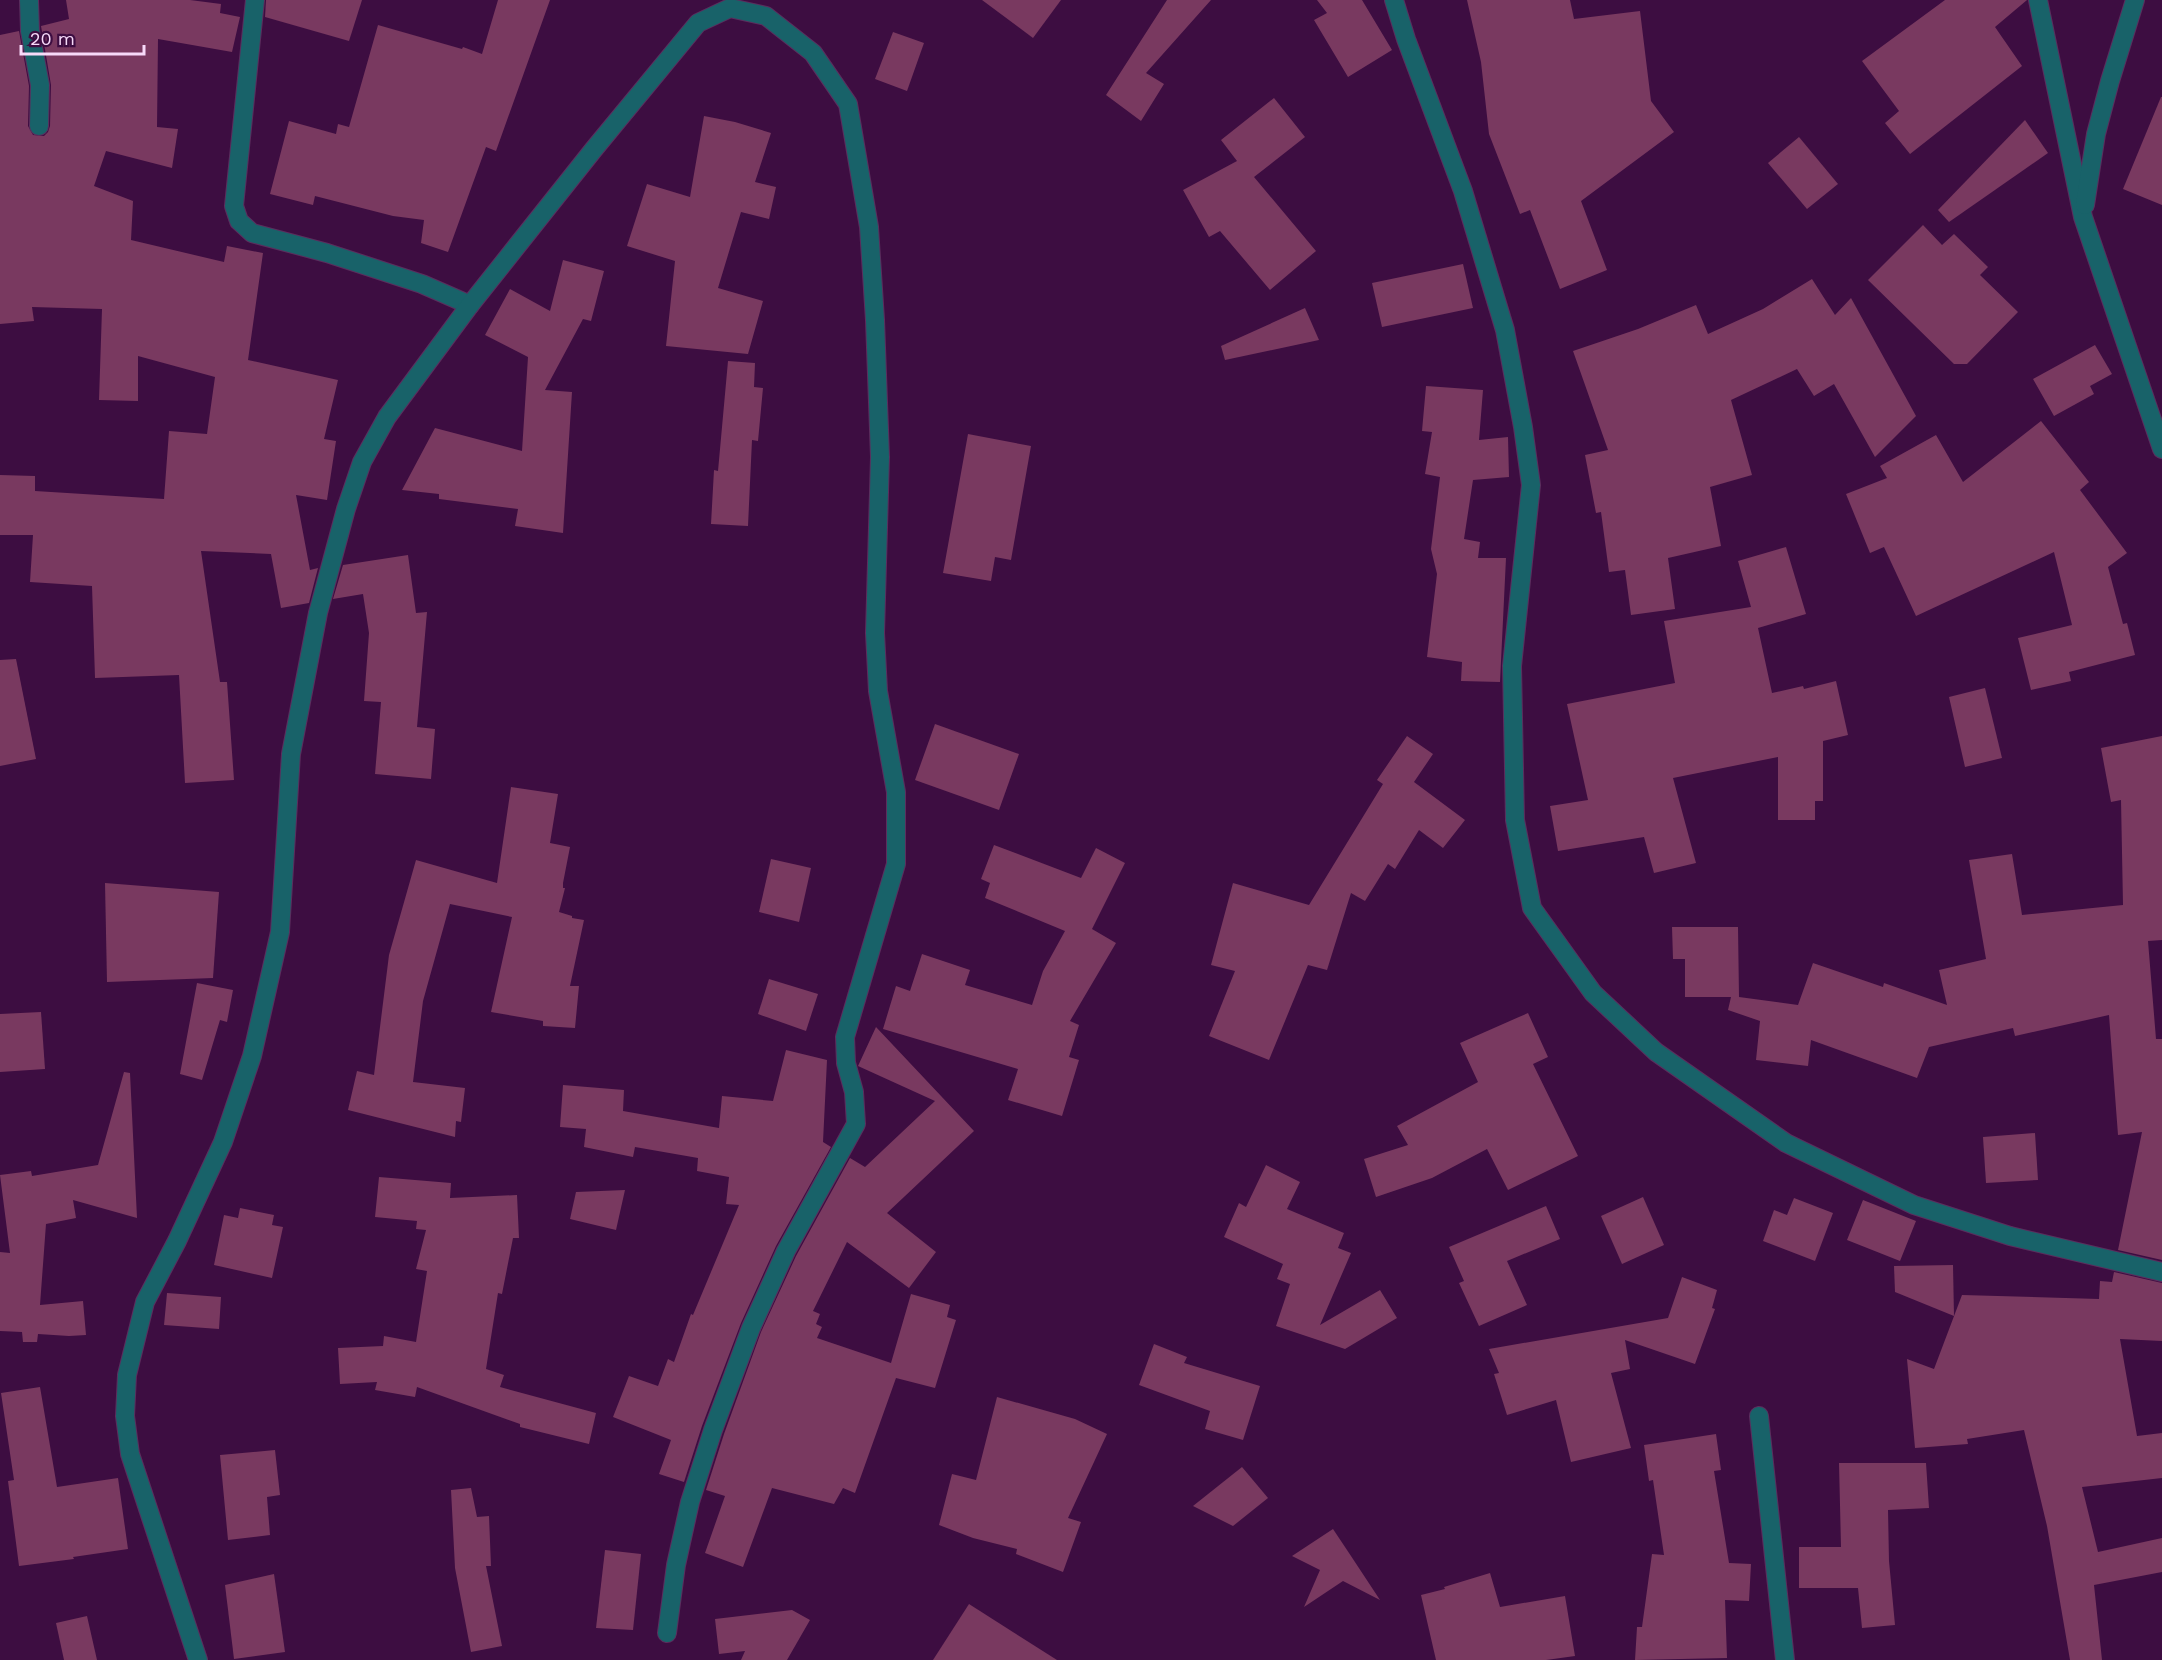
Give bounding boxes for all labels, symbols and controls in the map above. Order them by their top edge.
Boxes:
scale bar [21,18,144,56]
text: 20 m [30,28,75,49]

